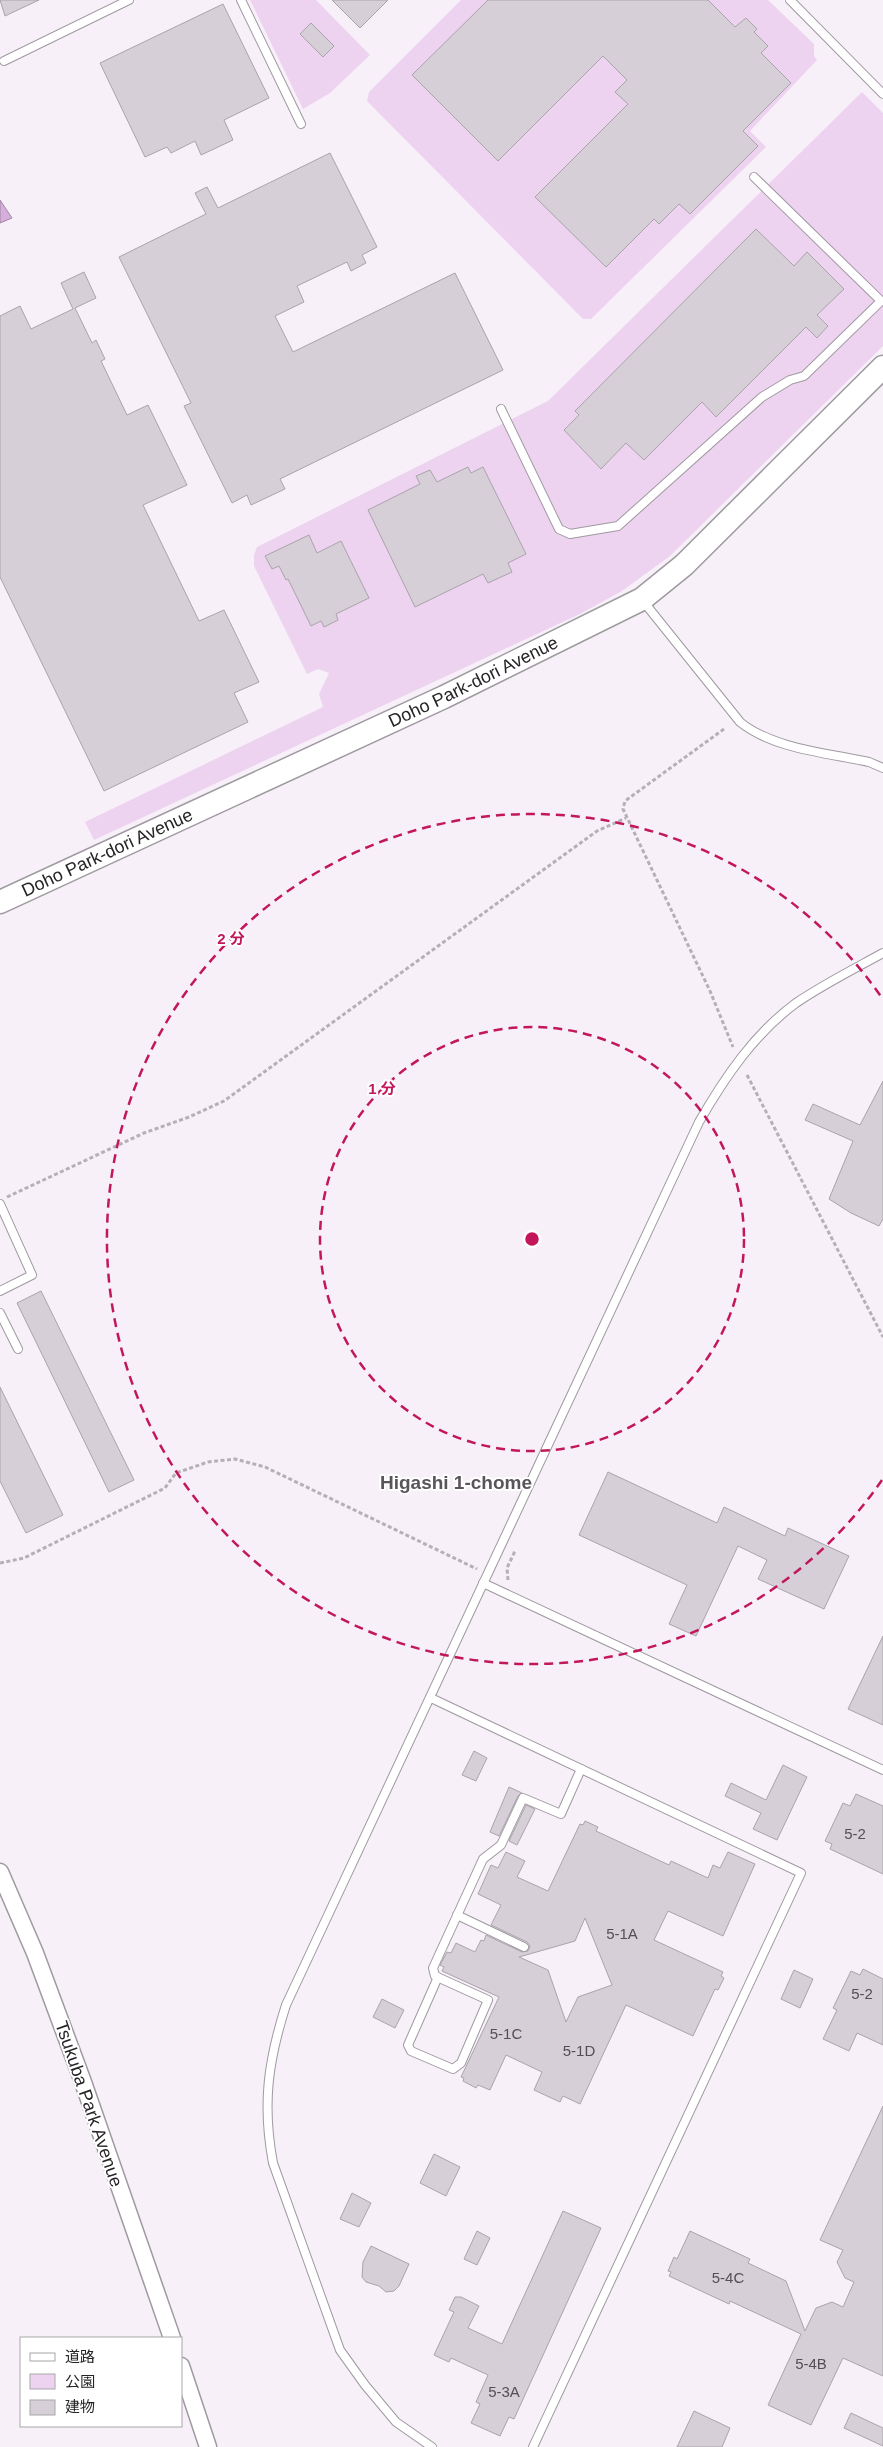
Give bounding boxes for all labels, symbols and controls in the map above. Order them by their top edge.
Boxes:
street label: Doho Park-dori Avenue [385,632,561,731]
street label: Doho Park-dori Avenue [19,804,196,901]
text: 2 分 [217,930,245,947]
text: 1 分 [368,1080,396,1097]
centre of rings [523,1230,541,1248]
district label: Higashi 1-chome [380,1472,532,1493]
house number: 5-2 [844,1825,866,1842]
house number: 5-1A [606,1925,638,1942]
house number: 5-2 [851,1985,873,2002]
street label: Tsukuba Park Avenue [51,2019,127,2189]
house number: 5-1C [490,2025,522,2042]
house number: 5-1D [563,2042,595,2059]
house number: 5-4C [712,2269,744,2286]
legend [20,2337,182,2427]
text: 道路 [65,2348,95,2365]
house number: 5-4B [795,2355,827,2372]
text: 公園 [65,2373,95,2390]
house number: 5-3A [488,2383,520,2400]
text: 建物 [65,2398,95,2415]

